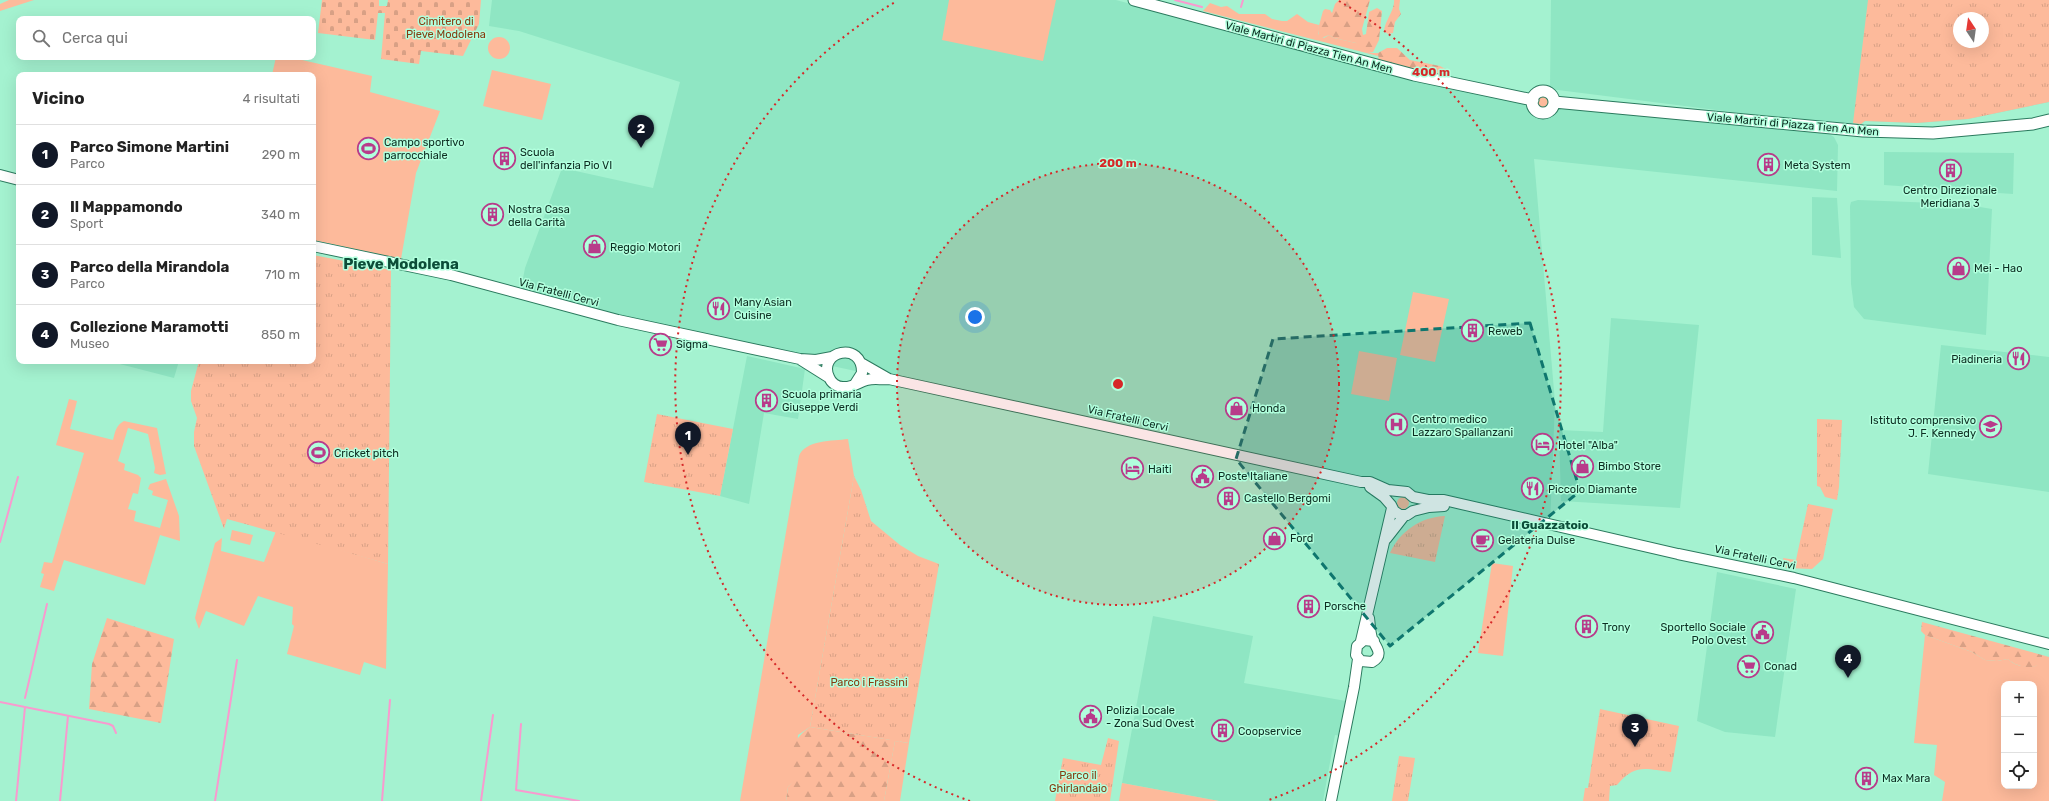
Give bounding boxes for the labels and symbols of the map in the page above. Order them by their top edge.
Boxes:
north arrow [1953,12,1989,48]
park label: Cimitero di Pieve Modolena [406,15,486,41]
street label: Viale Martiri di Piazza Tien An Men [1224,19,1394,76]
text: 400 m [1412,65,1450,79]
street label: Viale Martiri di Piazza Tien An Men [1706,110,1880,139]
pin: 2 [628,115,654,148]
sports icon: Campo sportivo parrocchiale [356,135,382,161]
place label: Campo sportivo parrocchiale [384,136,465,162]
building icon: Scuola dell'infanzia Pio VI [492,145,518,171]
place label: Scuola dell'infanzia Pio VI [520,146,612,172]
building icon: Meta System [1755,152,1781,178]
text: 200 m [1099,156,1137,170]
building icon: Centro Direzionale Meridiana 3 [1937,157,1963,183]
place label: Meta System [1784,159,1851,172]
place label: Centro Direzionale Meridiana 3 [1903,184,1997,210]
building icon: Nostra Casa della Carità [480,202,506,228]
place label: Nostra Casa della Carità [508,203,570,229]
shop icon: Reggio Motori [582,234,608,260]
place label: Reggio Motori [610,241,681,254]
district label: Pieve Modolena [343,255,459,273]
shop icon: Mei - Hao [1946,255,1972,281]
place label: Mei - Hao [1974,262,2023,275]
street label: Via Fratelli Cervi [517,276,600,309]
restaurant icon: Many Asian Cuisine [705,295,731,321]
place label: Many Asian Cuisine [734,296,792,322]
your location [965,307,985,327]
building icon: Reweb [1459,318,1485,344]
place label: Reweb [1488,325,1523,338]
supermarket icon: Sigma [648,331,674,357]
place label: Sigma [676,338,708,351]
restaurant icon: Piadineria [2005,346,2031,372]
place label: Piadineria [1951,353,2002,366]
centre of rings [1111,377,1125,391]
building icon: Scuola primaria Giuseppe Verdi [754,387,780,413]
place label: Scuola primaria Giuseppe Verdi [782,388,861,414]
shop icon: Honda [1224,395,1250,421]
place label: Honda [1252,402,1285,415]
street label: Via Fratelli Cervi [1086,403,1170,434]
hospital icon: Centro medico Lazzaro Spallanzani [1384,412,1410,438]
place label: Centro medico Lazzaro Spallanzani [1412,413,1513,439]
school or university icon: Istituto comprensivo J. F. Kennedy [1978,413,2004,439]
place label: Istituto comprensivo J. F. Kennedy [1870,414,1976,440]
pin: 1 [675,422,701,455]
hotel icon: Hotel "Alba" [1530,432,1556,458]
place label: Hotel "Alba" [1558,439,1618,452]
sports icon: Cricket pitch [306,440,332,466]
place label: Cricket pitch [334,447,399,460]
shop icon: Bimbo Store [1570,453,1596,479]
hotel icon: Haiti [1119,456,1145,482]
place label: Bimbo Store [1598,460,1661,473]
place label: Haiti [1148,463,1172,476]
public building icon: Poste Italiane [1189,463,1215,489]
place label: Poste Italiane [1218,470,1288,483]
restaurant icon: Piccolo Diamante [1519,476,1545,502]
place label: Piccolo Diamante [1548,483,1637,496]
building icon: Castello Bergomi [1216,485,1242,511]
place label: Castello Bergomi [1244,492,1331,505]
district label: Il Guazzatoio [1511,518,1589,532]
shop icon: Ford [1261,525,1287,551]
cafe icon: Gelateria Dulse [1470,527,1496,553]
place label: Ford [1290,532,1313,545]
place label: Gelateria Dulse [1498,534,1575,547]
street label: Via Fratelli Cervi [1713,543,1797,572]
building icon: Porsche [1295,593,1321,619]
place label: Porsche [1324,600,1366,613]
building icon: Trony [1574,614,1600,640]
public building icon: Sportello Sociale Polo Ovest [1749,620,1775,646]
place label: Trony [1602,621,1630,634]
place label: Sportello Sociale Polo Ovest [1660,621,1747,647]
pin: 4 [1835,645,1861,678]
supermarket icon: Conad [1736,653,1762,679]
place label: Conad [1764,660,1797,673]
park label: Parco i Frassini [830,676,908,689]
public building icon: Polizia Locale - Zona Sud Ovest [1077,703,1103,729]
place label: Polizia Locale - Zona Sud Ovest [1106,704,1195,730]
pin: 3 [1622,714,1648,747]
building icon: Coopservice [1209,718,1235,744]
place label: Coopservice [1238,725,1301,738]
building icon: Max Mara [1853,765,1879,791]
park label: Parco il Ghirlandaio [1049,769,1107,795]
place label: Max Mara [1882,772,1930,785]

